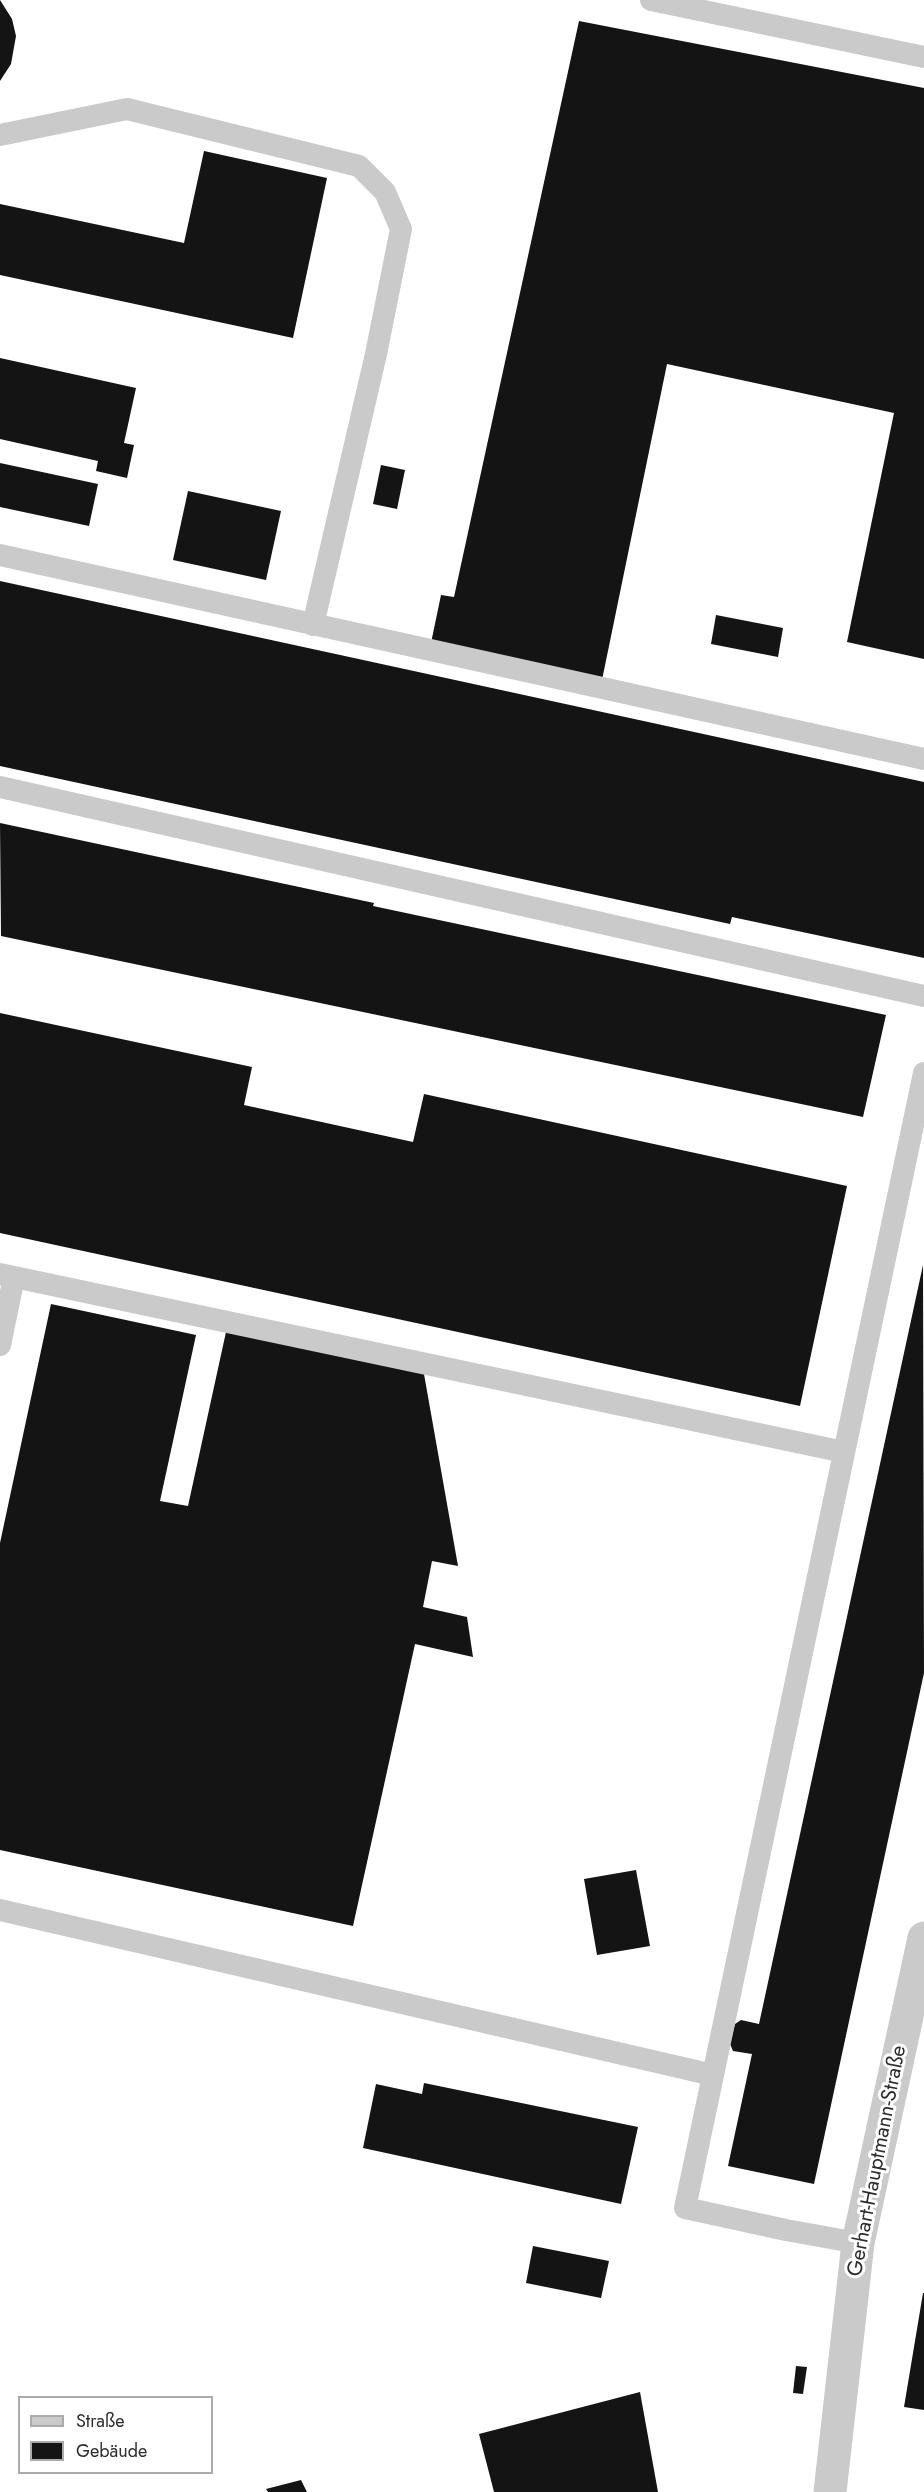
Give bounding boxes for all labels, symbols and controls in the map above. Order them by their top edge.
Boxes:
street label: Gerhart-Hauptmann-Straße [843,2043,913,2279]
legend [18,2396,213,2474]
text: Straße [76,2408,124,2434]
text: Gebäude [76,2438,147,2464]

